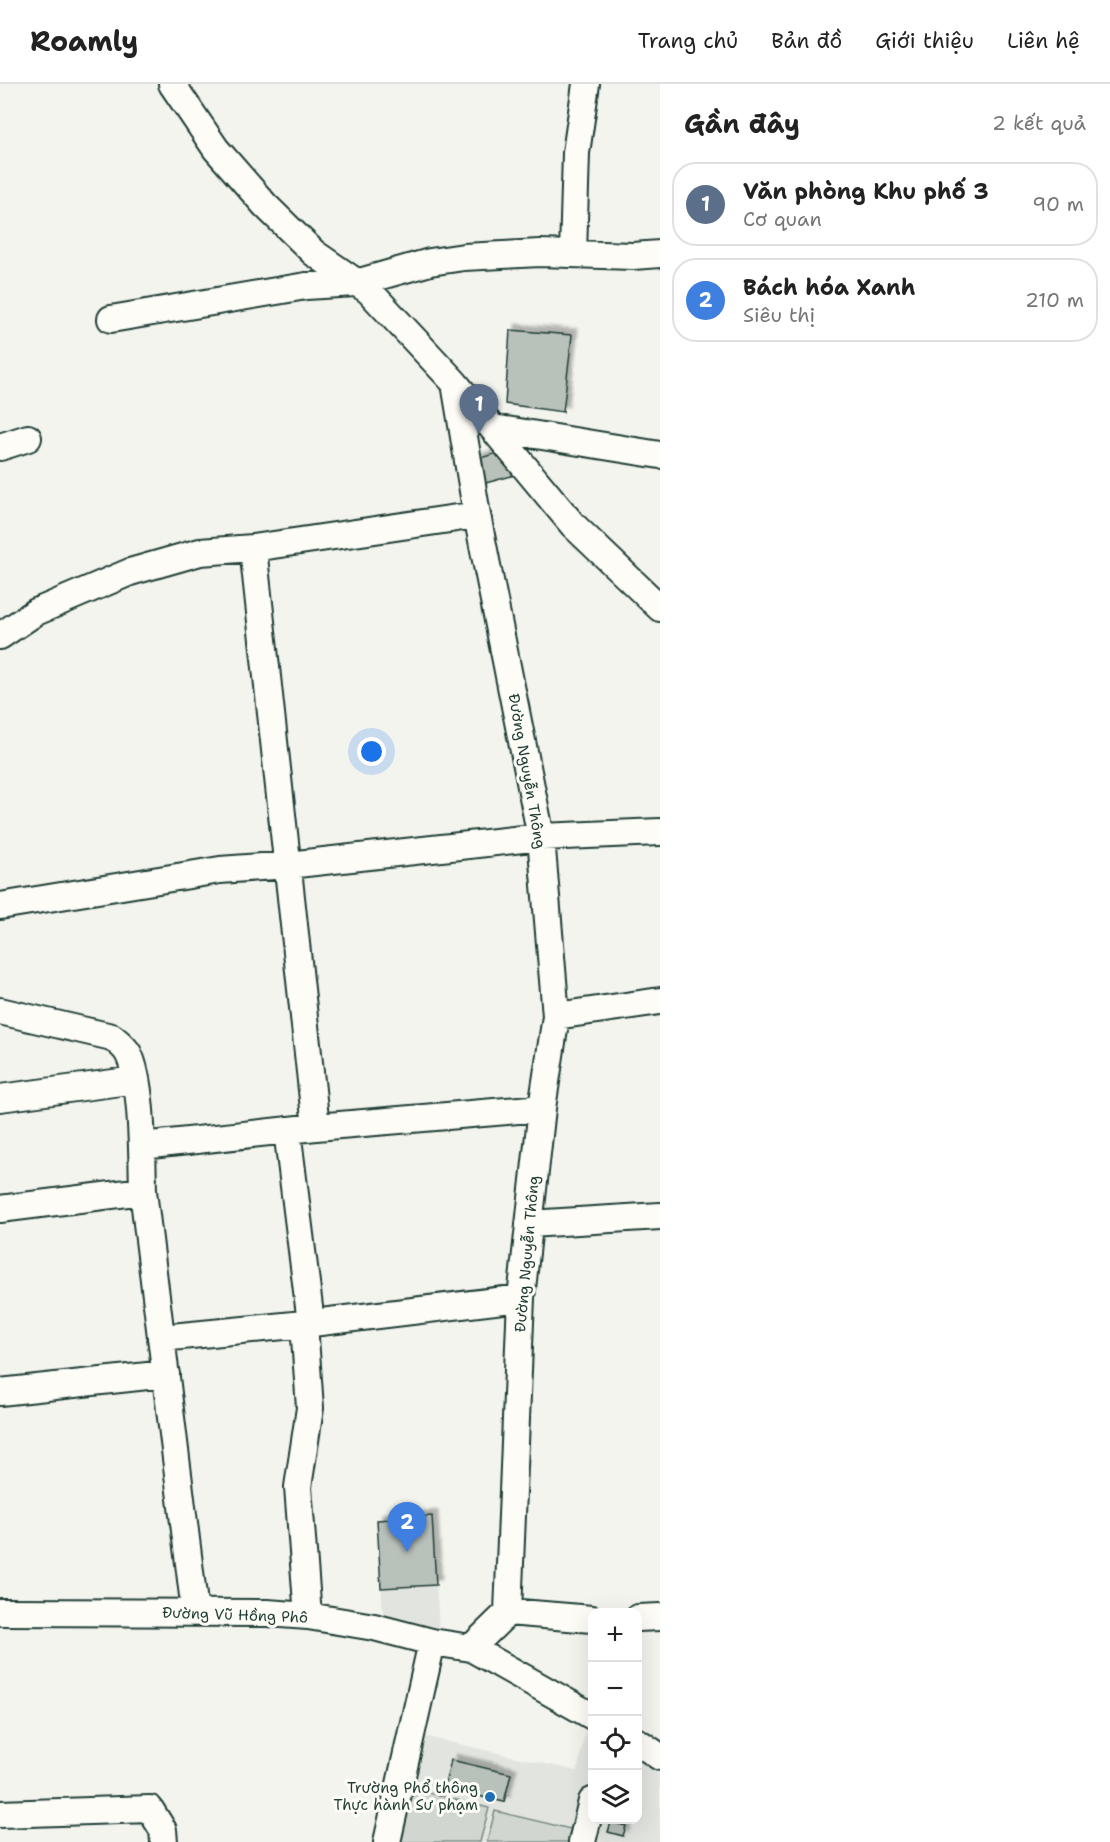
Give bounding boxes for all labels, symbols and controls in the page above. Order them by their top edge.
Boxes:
text: Roamly [30,22,138,60]
text: Trang chủ [638,27,738,55]
text: Bản đồ [771,27,842,55]
text: Giới thiệu [875,27,974,55]
text: Liên hệ [1007,27,1080,55]
text: Gần đây [684,106,800,141]
text: 2 kết quả [992,110,1086,136]
text: Văn phòng Khu phố 3 [743,177,989,206]
text: 1 [701,191,710,217]
text: 90 m [1032,191,1084,217]
text: Cơ quan [743,206,822,232]
text: Bách hóa Xanh [743,273,915,302]
text: 2 [699,287,713,313]
text: 210 m [1025,287,1084,313]
text: Siêu thị [743,302,815,328]
pin: 1 [460,384,498,434]
street label: Đường Nguyễn Thông [503,692,551,850]
your location [357,737,386,766]
street label: Đường Nguyễn Thông [510,1175,544,1333]
pin: 2 [388,1502,426,1552]
street label: Đường Vũ Hồng Phô [162,1602,308,1628]
map controls [588,1608,642,1824]
button: + [588,1608,642,1662]
button: − [588,1662,642,1716]
button: locate [588,1716,642,1770]
button: layers [588,1770,642,1824]
place label: Trường Phổ thông Thực hành Sư phạm [334,1778,478,1815]
marker: Trường Phổ thông Thực hành Sư phạm [483,1790,497,1804]

